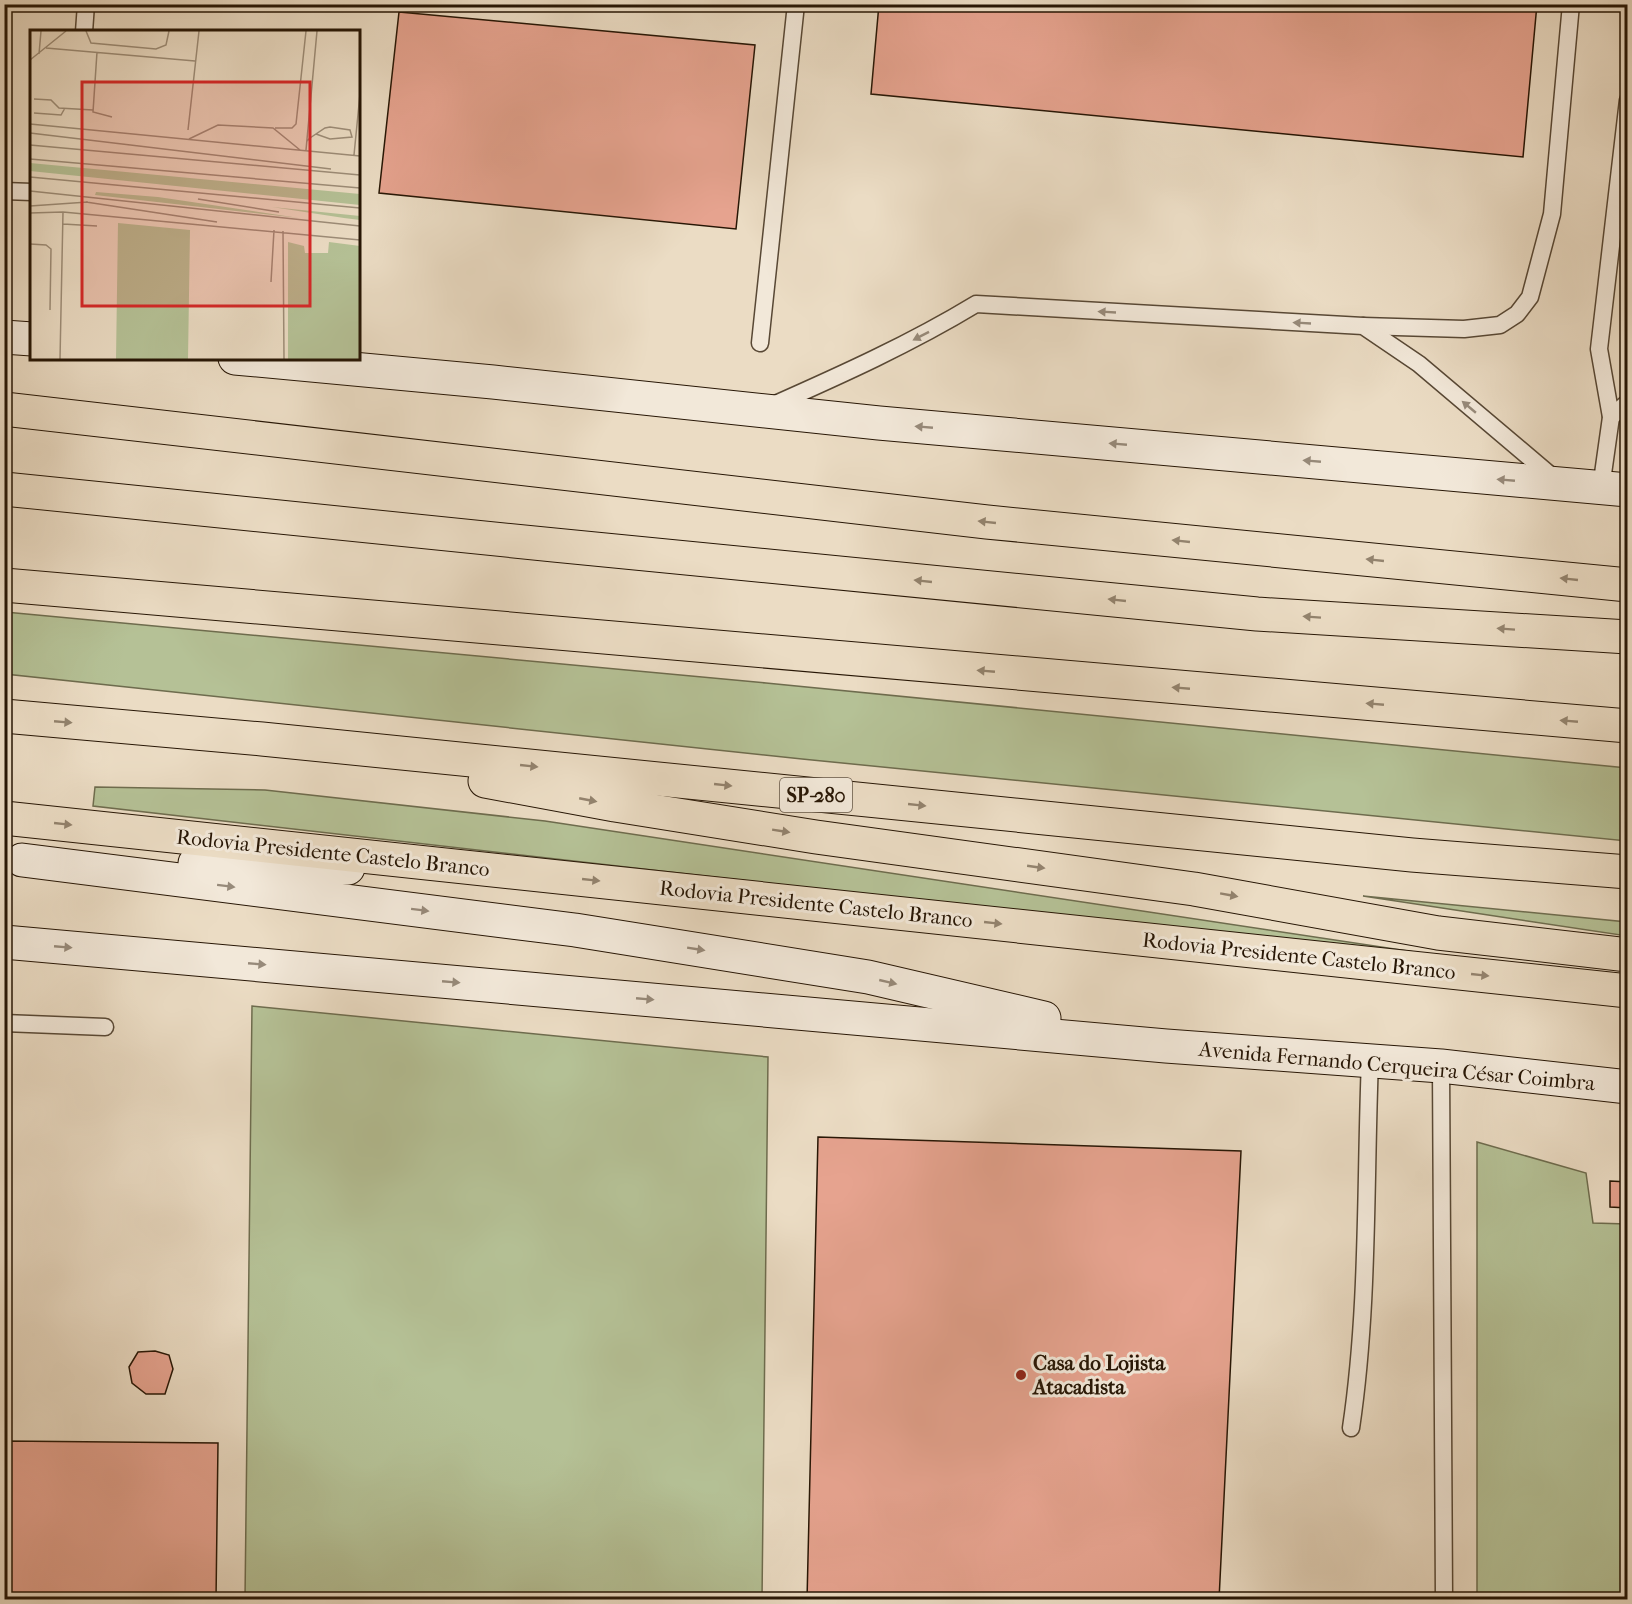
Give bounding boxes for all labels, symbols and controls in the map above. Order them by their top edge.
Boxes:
inset map [30,30,360,360]
one-way arrow [1098,307,1117,316]
one-way arrow [1293,318,1312,327]
one-way arrow [913,331,930,341]
one-way arrow [1462,401,1477,413]
one-way arrow [914,422,933,432]
one-way arrow [1109,439,1128,449]
one-way arrow [1303,456,1322,466]
one-way arrow [1497,475,1516,485]
one-way arrow [978,517,997,526]
one-way arrow [1172,536,1191,546]
one-way arrow [1366,555,1385,565]
one-way arrow [1560,574,1579,584]
one-way arrow [914,576,933,586]
one-way arrow [1108,595,1127,605]
one-way arrow [1302,613,1321,622]
one-way arrow [1497,625,1516,634]
one-way arrow [977,666,996,676]
one-way arrow [1171,683,1190,692]
one-way arrow [1365,700,1384,709]
one-way arrow [1560,716,1579,726]
one-way arrow [53,717,72,726]
one-way arrow [519,761,538,771]
road number: SP-280 [780,778,852,812]
one-way arrow [713,780,732,790]
one-way arrow [579,796,598,805]
one-way arrow [907,800,926,810]
one-way arrow [53,819,72,829]
street label: Rodovia Presidente Castelo Branco [175,825,491,881]
one-way arrow [771,827,790,836]
one-way arrow [1027,863,1046,872]
one-way arrow [581,875,600,885]
street label: Rodovia Presidente Castelo Branco [658,876,974,932]
one-way arrow [217,881,236,890]
one-way arrow [1220,891,1239,900]
one-way arrow [410,905,429,915]
one-way arrow [984,918,1003,928]
street label: Rodovia Presidente Castelo Branco [1141,928,1457,984]
one-way arrow [53,942,72,952]
one-way arrow [686,945,705,954]
one-way arrow [248,959,267,969]
one-way arrow [1470,970,1489,980]
one-way arrow [442,977,461,987]
one-way arrow [879,977,897,987]
one-way arrow [636,994,655,1004]
street label: Avenida Fernando Cerqueira César Coimbra [1197,1037,1596,1095]
place label: Casa do Lojista Atacadista [1031,1351,1167,1399]
marker: Casa do Lojista Atacadista [1014,1368,1028,1382]

